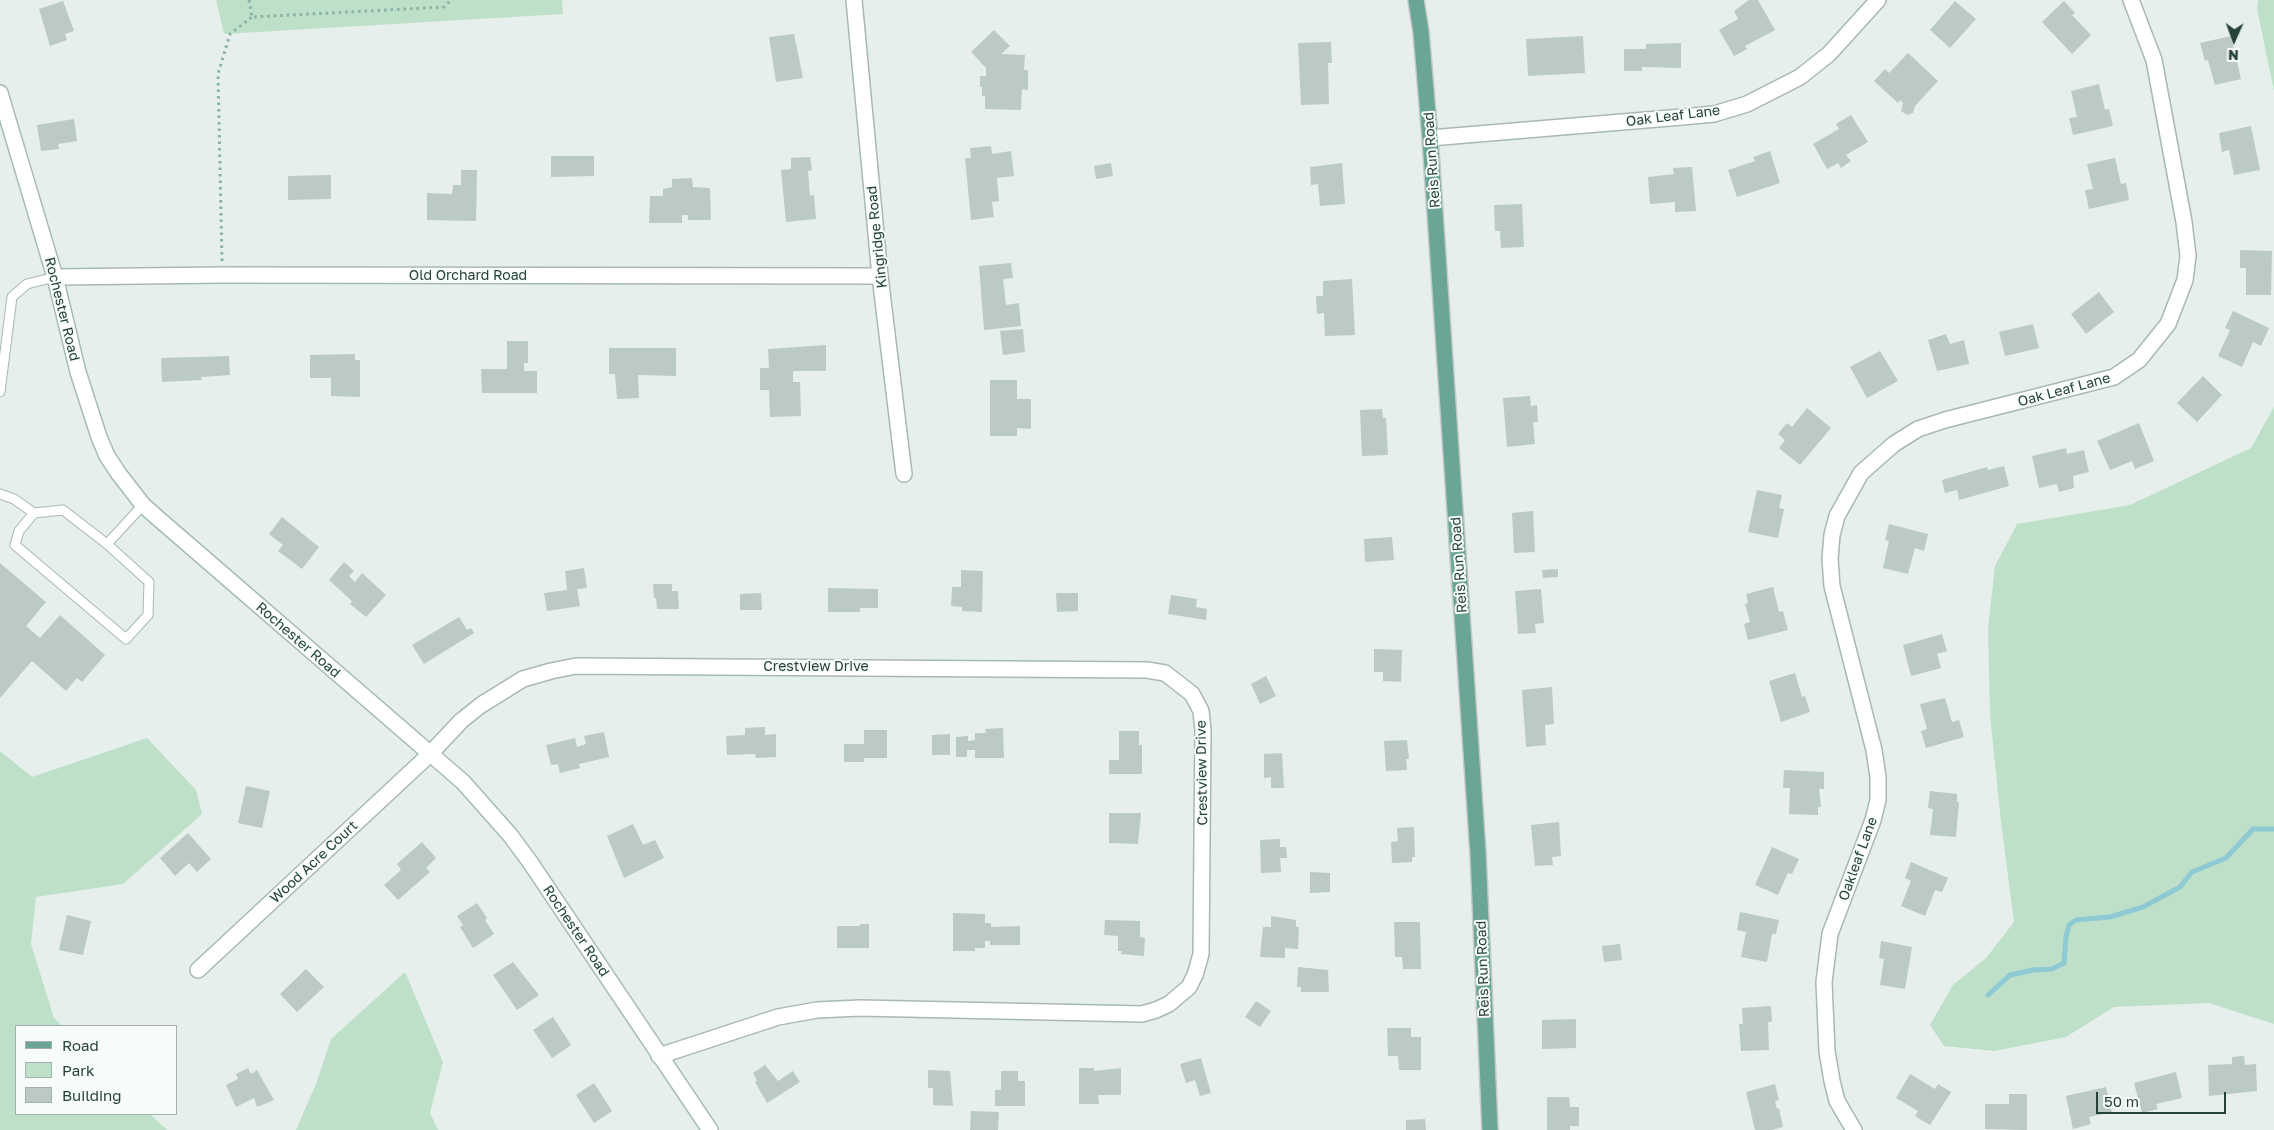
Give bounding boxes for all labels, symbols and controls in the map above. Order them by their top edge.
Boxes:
north arrow [2209,15,2259,65]
text: N [2228,47,2239,64]
street label: Oak Leaf Lane [1625,102,1721,130]
street label: Reis Run Road [1420,111,1444,209]
street label: Kingridge Road [863,185,891,289]
street label: Rochester Road [41,255,83,363]
street label: Old Orchard Road [409,268,527,284]
street label: Oak Leaf Lane [2016,370,2112,410]
street label: Reis Run Road [1447,516,1471,614]
street label: Rochester Road [252,599,344,681]
street label: Crestview Drive [763,659,869,675]
street label: Crestview Drive [1193,720,1211,826]
street label: Oakleaf Lane [1835,815,1881,903]
street label: Wood Acre Court [267,817,361,907]
street label: Rochester Road [539,882,613,980]
street label: Reis Run Road [1473,921,1493,1017]
legend [15,1025,178,1115]
text: Road [62,1036,99,1054]
text: Park [62,1061,94,1079]
scale bar [2099,1082,2229,1114]
text: Building [62,1086,122,1104]
text: 50 m [2104,1092,2139,1110]

